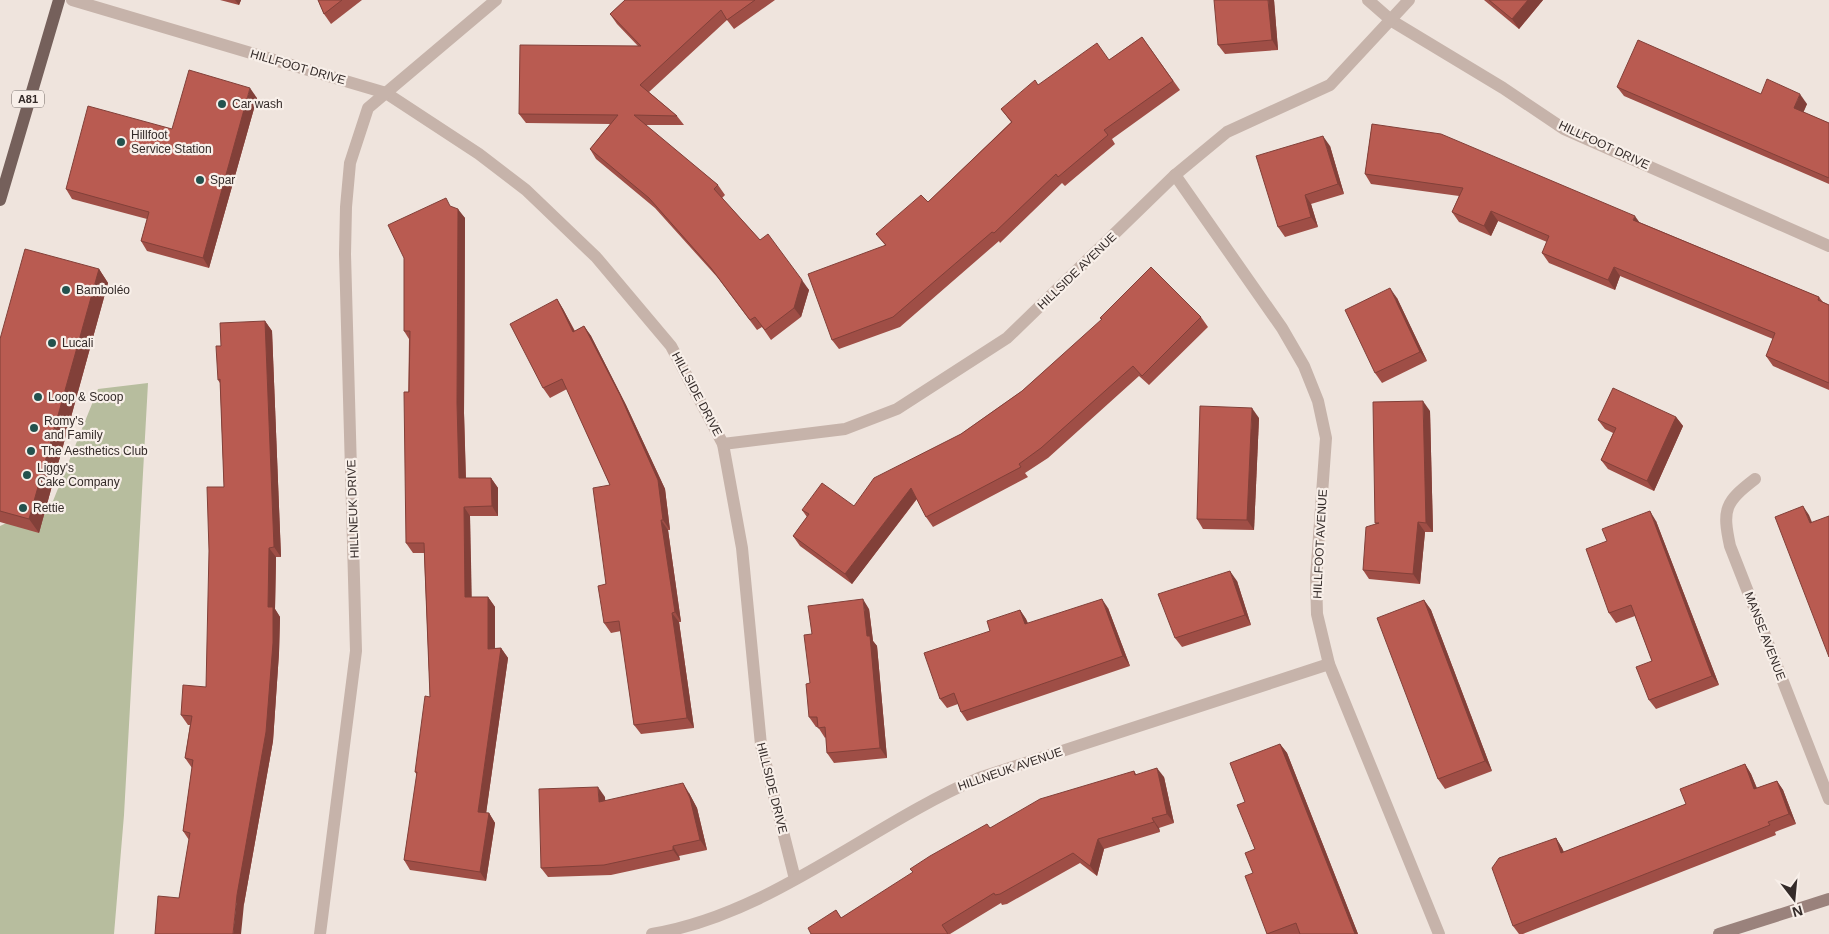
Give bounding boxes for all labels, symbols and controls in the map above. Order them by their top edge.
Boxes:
street label: HILLFOOT DRIVE [249,47,347,87]
road number: A81 [12,90,44,108]
place label: Car wash [232,97,283,111]
marker: Car wash [216,98,228,110]
street label: HILLFOOT DRIVE [1556,118,1652,172]
place label: Hillfoot Service Station [131,128,212,156]
marker: Hillfoot Service Station [115,136,127,148]
place label: Spar [210,173,235,187]
marker: Spar [194,174,206,186]
street label: HILLSIDE AVENUE [1035,230,1119,312]
place label: Bamboléo [76,283,130,297]
marker: Bamboléo [60,284,72,296]
place label: Lucali [62,336,93,350]
marker: Lucali [46,337,58,349]
street label: HILLSIDE DRIVE [669,349,725,439]
place label: Loop & Scoop [48,390,124,404]
marker: Loop & Scoop [32,391,44,403]
place label: Romy's and Family [44,414,103,442]
marker: Romy's and Family [28,422,40,434]
place label: The Aesthetics Club [41,444,148,458]
marker: The Aesthetics Club [25,445,37,457]
street label: HILLNEUK DRIVE [344,459,362,559]
place label: Liggy's Cake Company [37,461,120,489]
marker: Liggy's Cake Company [21,469,33,481]
street label: HILLFOOT AVENUE [1310,489,1330,599]
place label: Rettie [33,501,65,515]
marker: Rettie [17,502,29,514]
street label: MANSE AVENUE [1742,590,1788,682]
street label: HILLSIDE DRIVE [754,741,790,835]
street label: HILLNEUK AVENUE [956,745,1064,793]
north arrow [1769,874,1819,924]
text: N [1791,902,1805,921]

